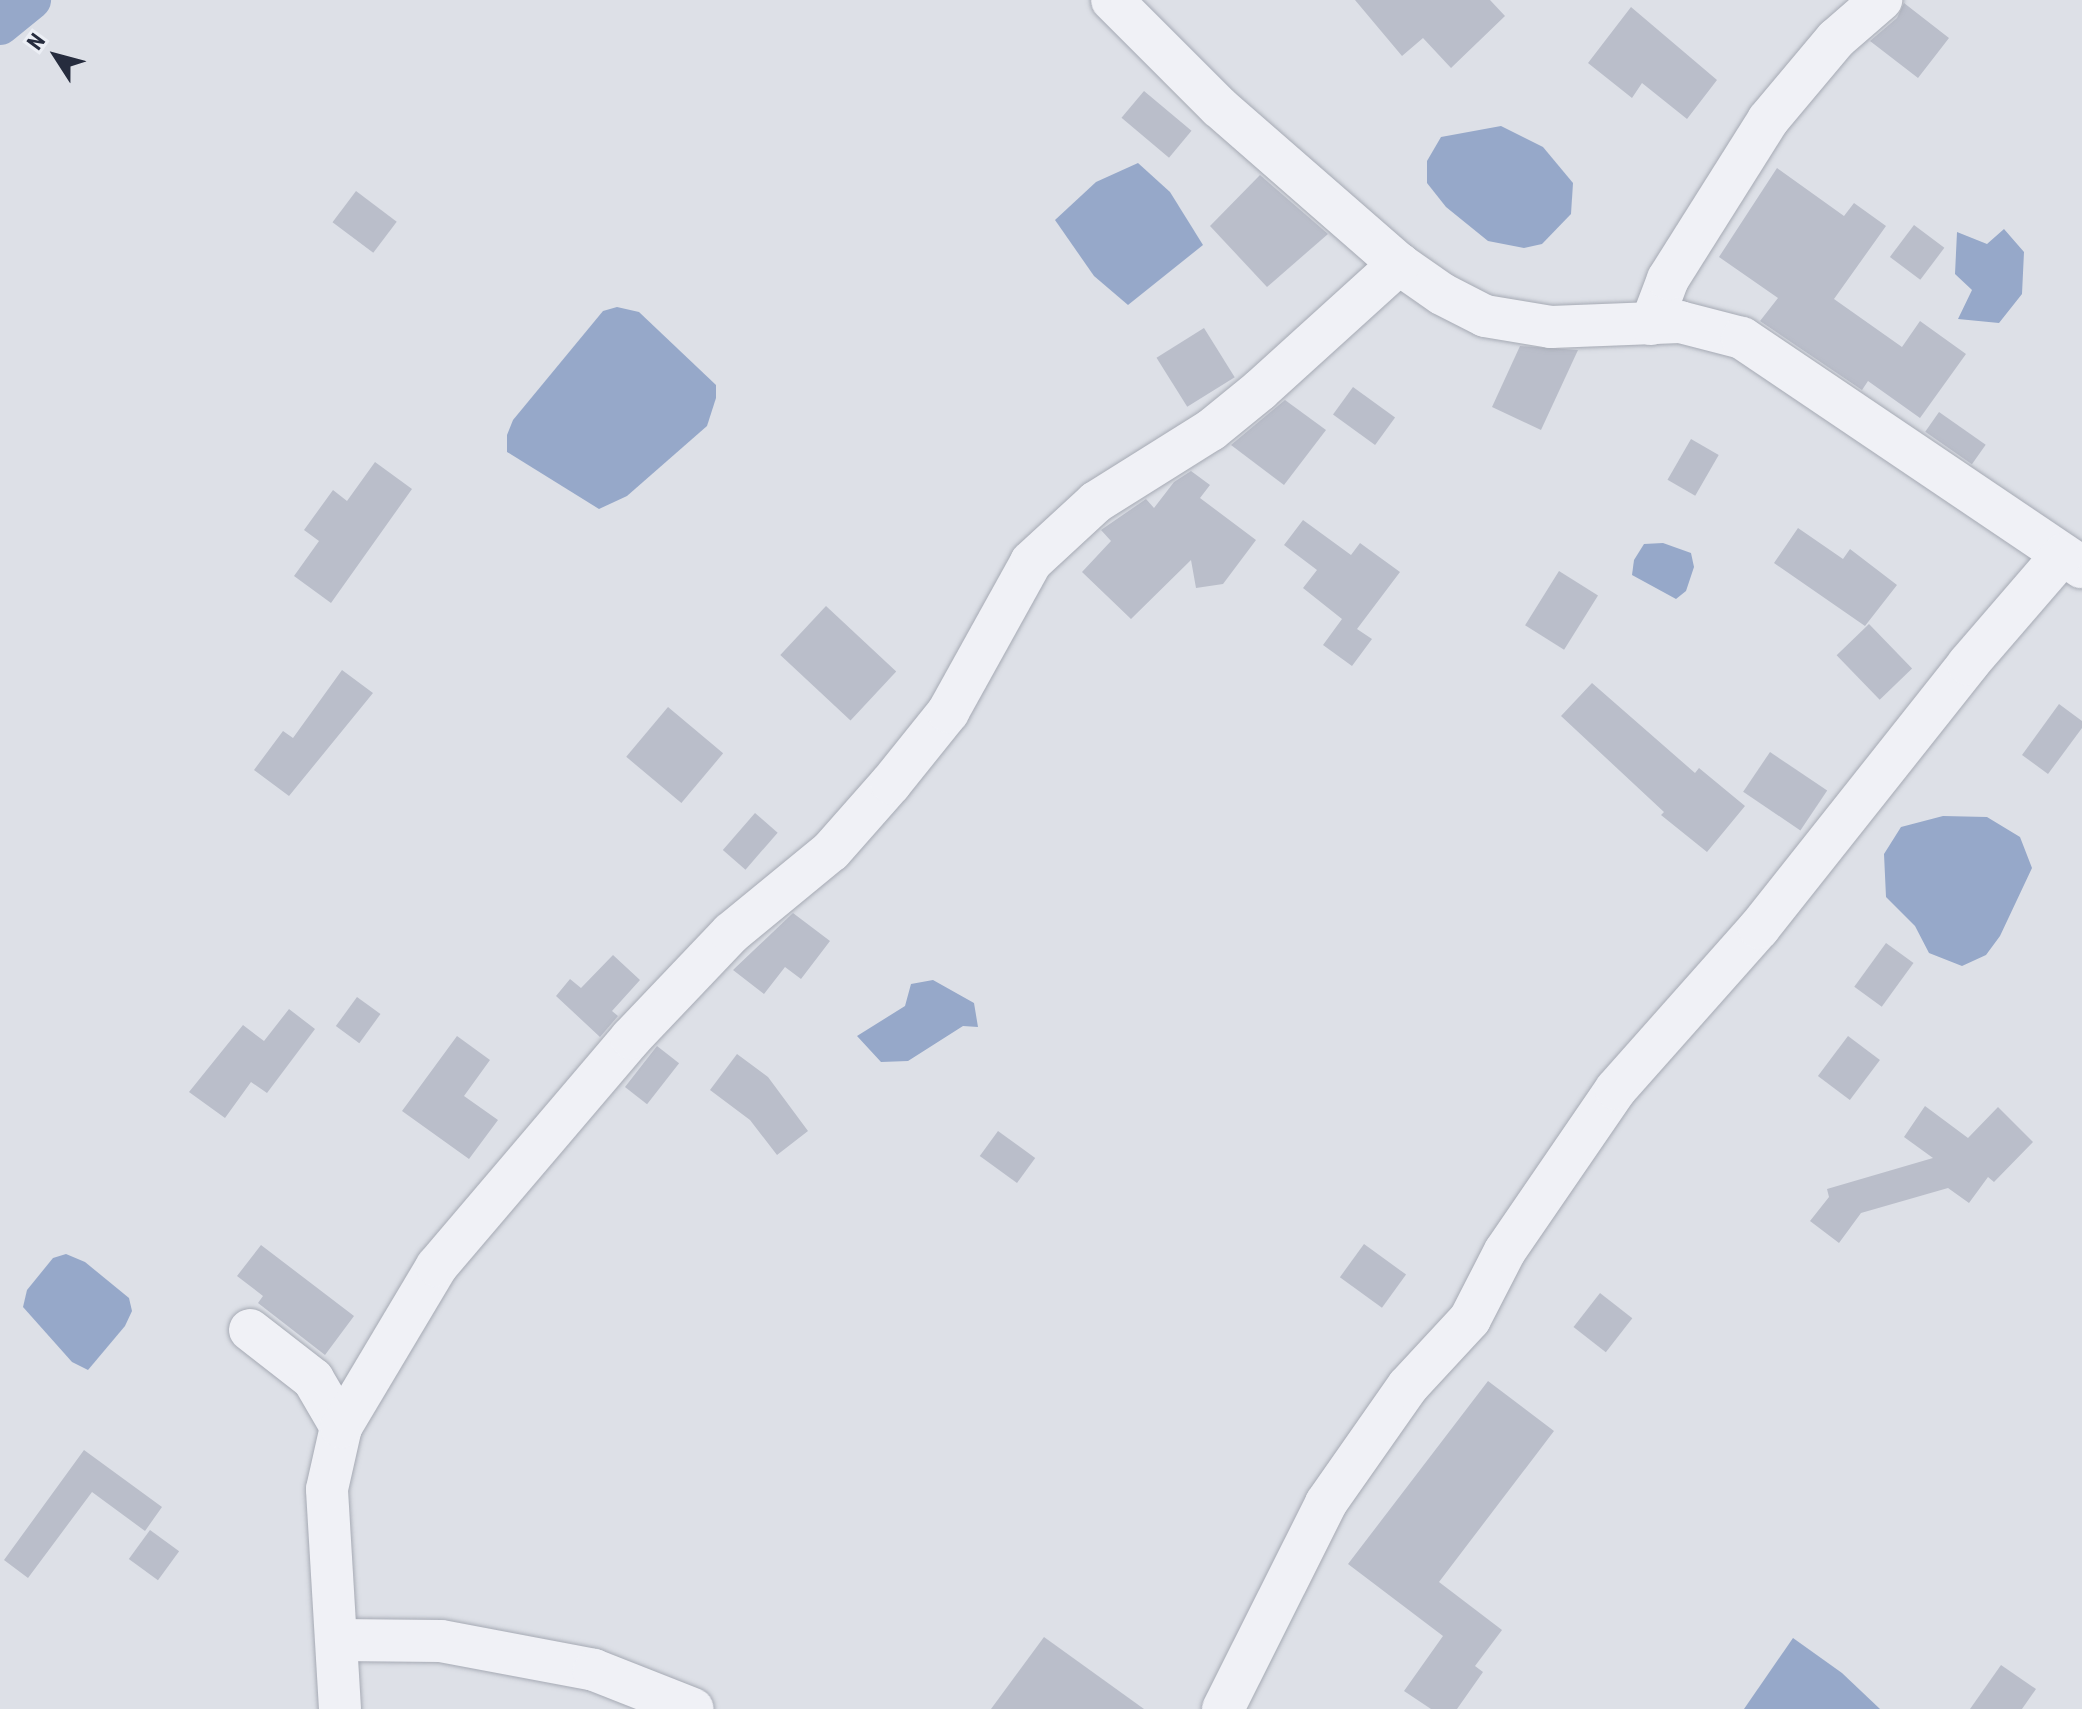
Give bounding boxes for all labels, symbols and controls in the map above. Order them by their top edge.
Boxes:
north arrow [16,16,96,96]
text: N [22,29,50,54]

